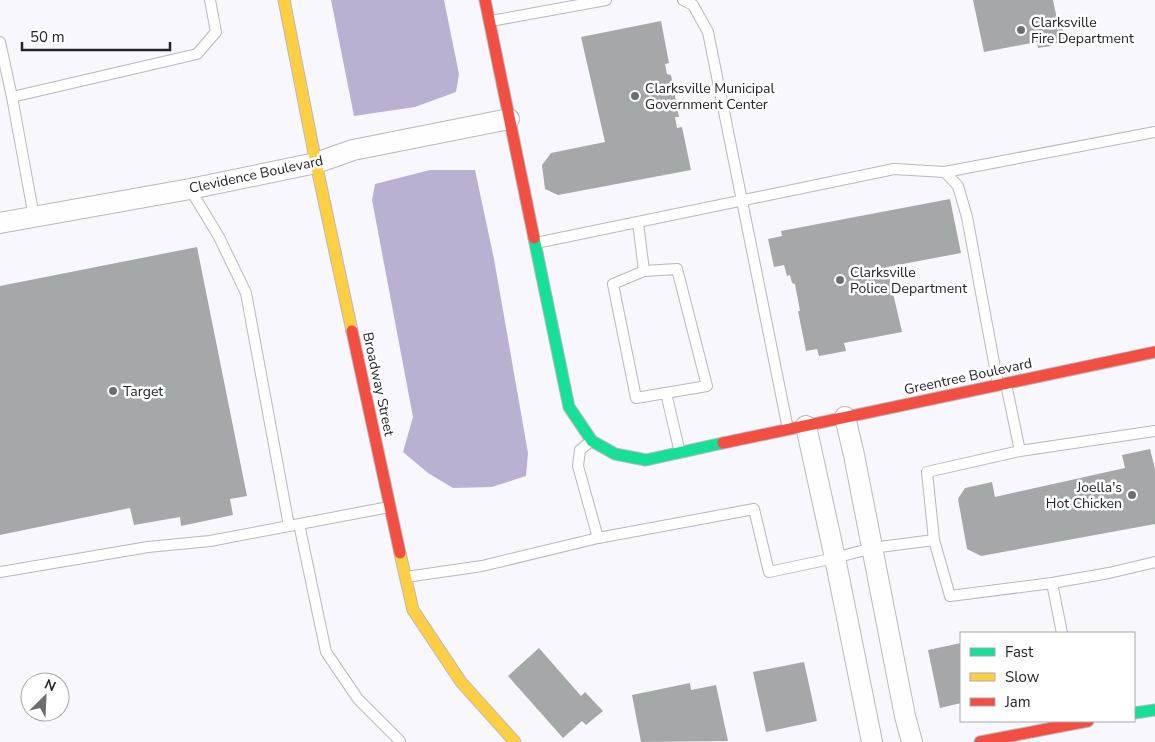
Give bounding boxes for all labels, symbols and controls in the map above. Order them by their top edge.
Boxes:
place label: Clarksville Fire Department [1031,13,1134,48]
scale bar [22,20,170,52]
marker: Clarksville Fire Department [1015,24,1027,36]
text: 50 m [30,27,65,47]
place label: Clarksville Municipal Government Center [645,79,776,114]
marker: Clarksville Municipal Government Center [629,90,641,102]
street label: Clevidence Boulevard [187,151,325,198]
place label: Clarksville Police Department [850,263,967,298]
marker: Clarksville Police Department [834,274,846,286]
street label: Broadway Street [358,330,399,438]
street label: Greentree Boulevard [902,354,1034,399]
place label: Target [123,382,163,401]
marker: Target [107,385,119,397]
place label: Joella's Hot Chicken [1046,478,1122,513]
marker: Joella's Hot Chicken [1126,489,1138,501]
legend [960,632,1135,722]
text: Fast [1005,642,1034,662]
text: Slow [1005,667,1040,687]
north arrow [20,672,70,722]
text: N [41,675,59,696]
text: Jam [1004,692,1031,712]

